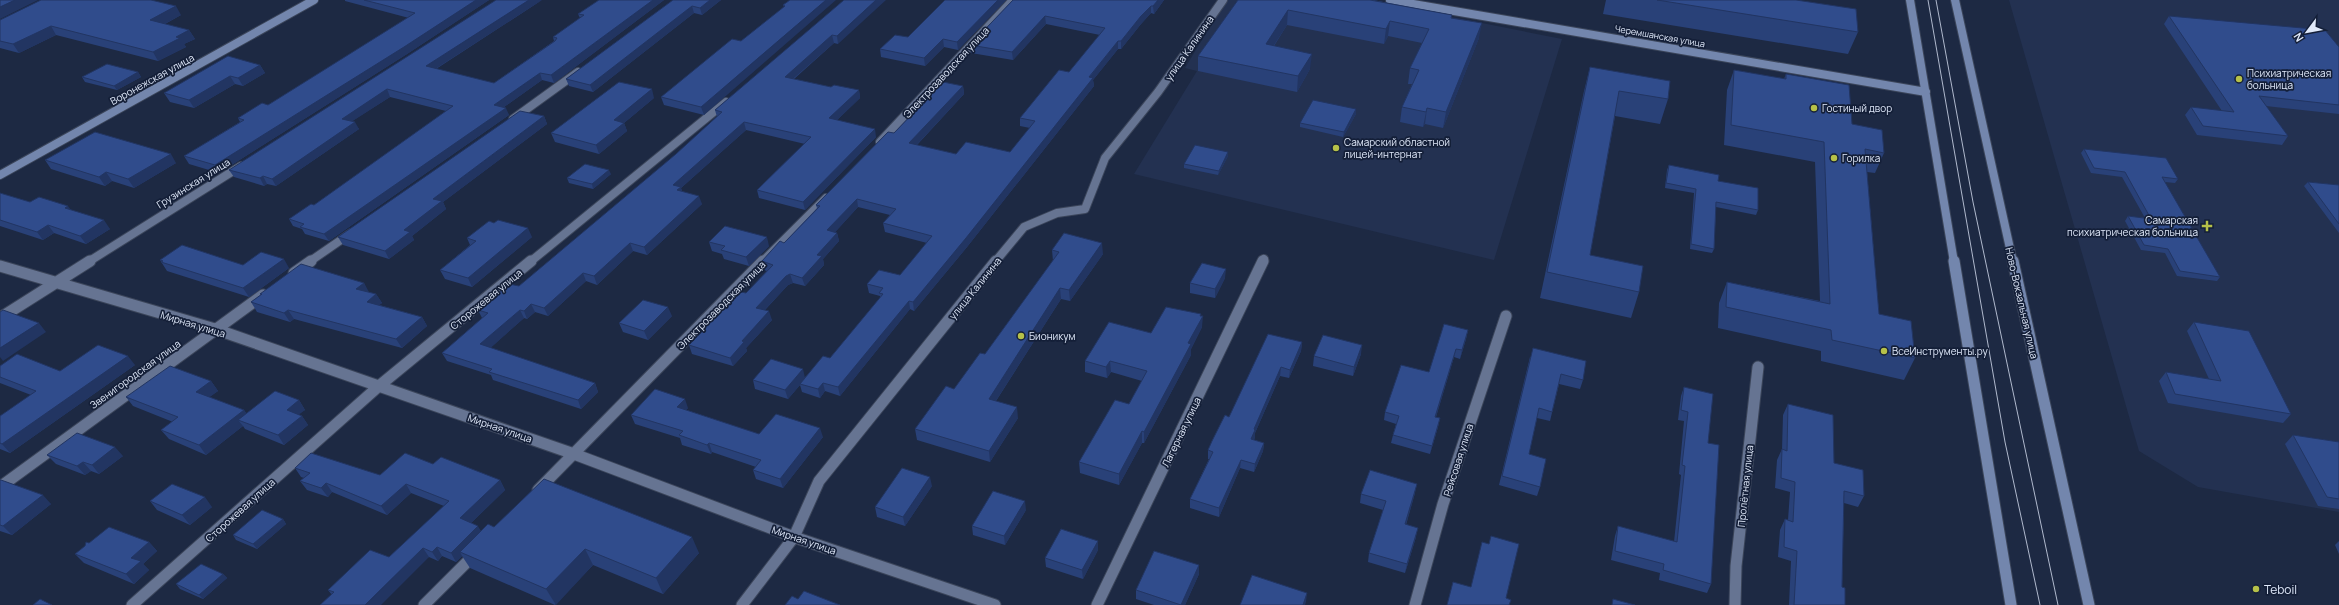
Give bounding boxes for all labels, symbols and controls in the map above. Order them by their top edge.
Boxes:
north arrow [2287,12,2327,52]
street label: улица Калинина [1161,13,1217,83]
street label: Черемшанская улица [1614,22,1706,50]
street label: Электрозаводская улица [900,23,992,121]
text: N [2290,30,2307,45]
street label: Воронежская улица [107,50,197,108]
place label: Психиатрическая больница [2247,66,2331,92]
marker: Психиатрическая больница [2234,74,2244,84]
place label: Гостиный двор [1822,101,1892,115]
marker: Гостиный двор [1809,103,1819,113]
place label: Самарский областной лицей-интернат [1344,135,1450,161]
marker: Самарский областной лицей-интернат [1331,143,1341,153]
place label: Горилка [1842,151,1880,165]
marker: Горилка [1829,153,1839,163]
street label: Грузинская улица [154,155,232,211]
place label: Самарская психиатрическая больница [2067,213,2198,239]
marker: Самарская психиатрическая больница [2201,220,2213,232]
street label: Ново-Вокзальная улица [2002,246,2042,360]
street label: улица Калинина [946,254,1004,322]
street label: Электрозаводская улица [674,258,768,352]
street label: Сторожевая улица [447,266,525,332]
street label: Мирная улица [159,307,227,341]
place label: Бионикум [1029,329,1075,343]
marker: Бионикум [1016,331,1026,341]
street label: Звенигородская улица [87,336,183,412]
place label: ВсеИнструменты.ру [1892,344,1988,358]
marker: ВсеИнструменты.ру [1879,346,1889,356]
street label: Лагерная улица [1158,395,1204,469]
street label: Мирная улица [466,410,534,446]
street label: Рейсовая улица [1440,422,1476,498]
street label: Пролётная улица [1734,444,1756,528]
street label: Сторожевая улица [202,475,278,545]
street label: Мирная улица [770,522,838,558]
place label: Teboil [2264,581,2297,598]
marker: Teboil [2251,584,2261,594]

